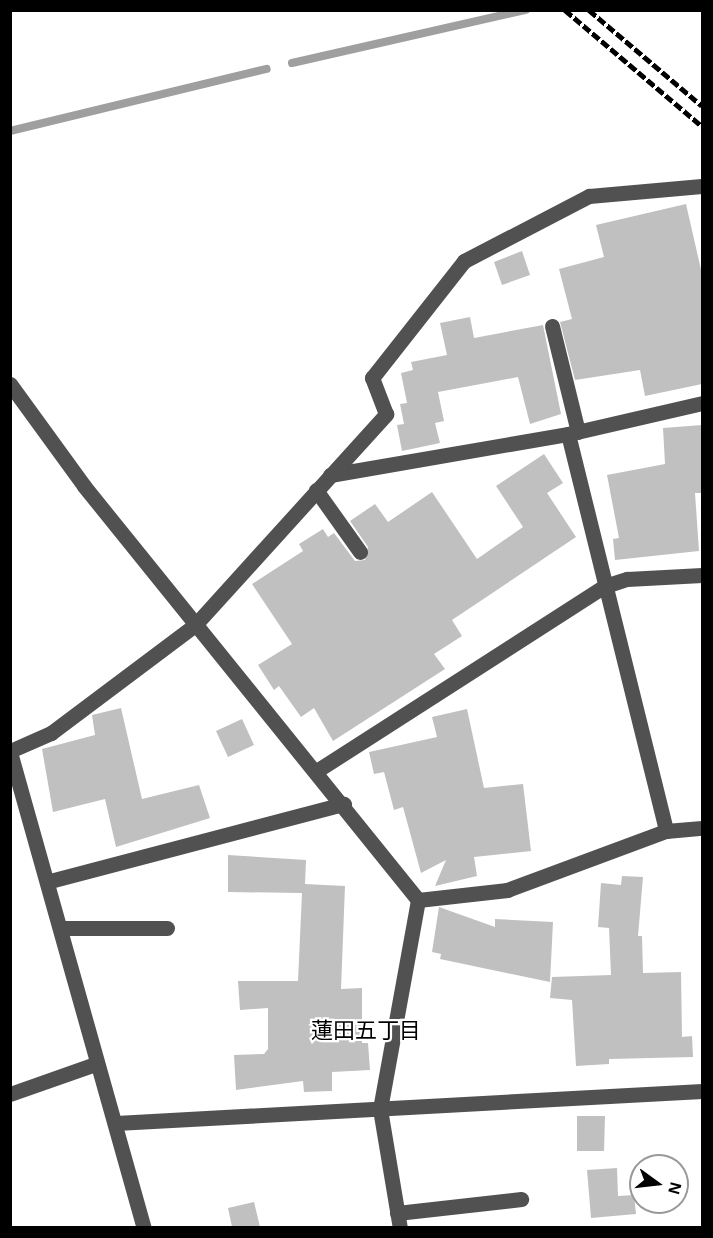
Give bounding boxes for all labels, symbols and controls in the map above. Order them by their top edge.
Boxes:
district label: 蓮田五丁目 [311,1018,421,1044]
north arrow [629,1154,689,1214]
text: N [665,1180,685,1196]

